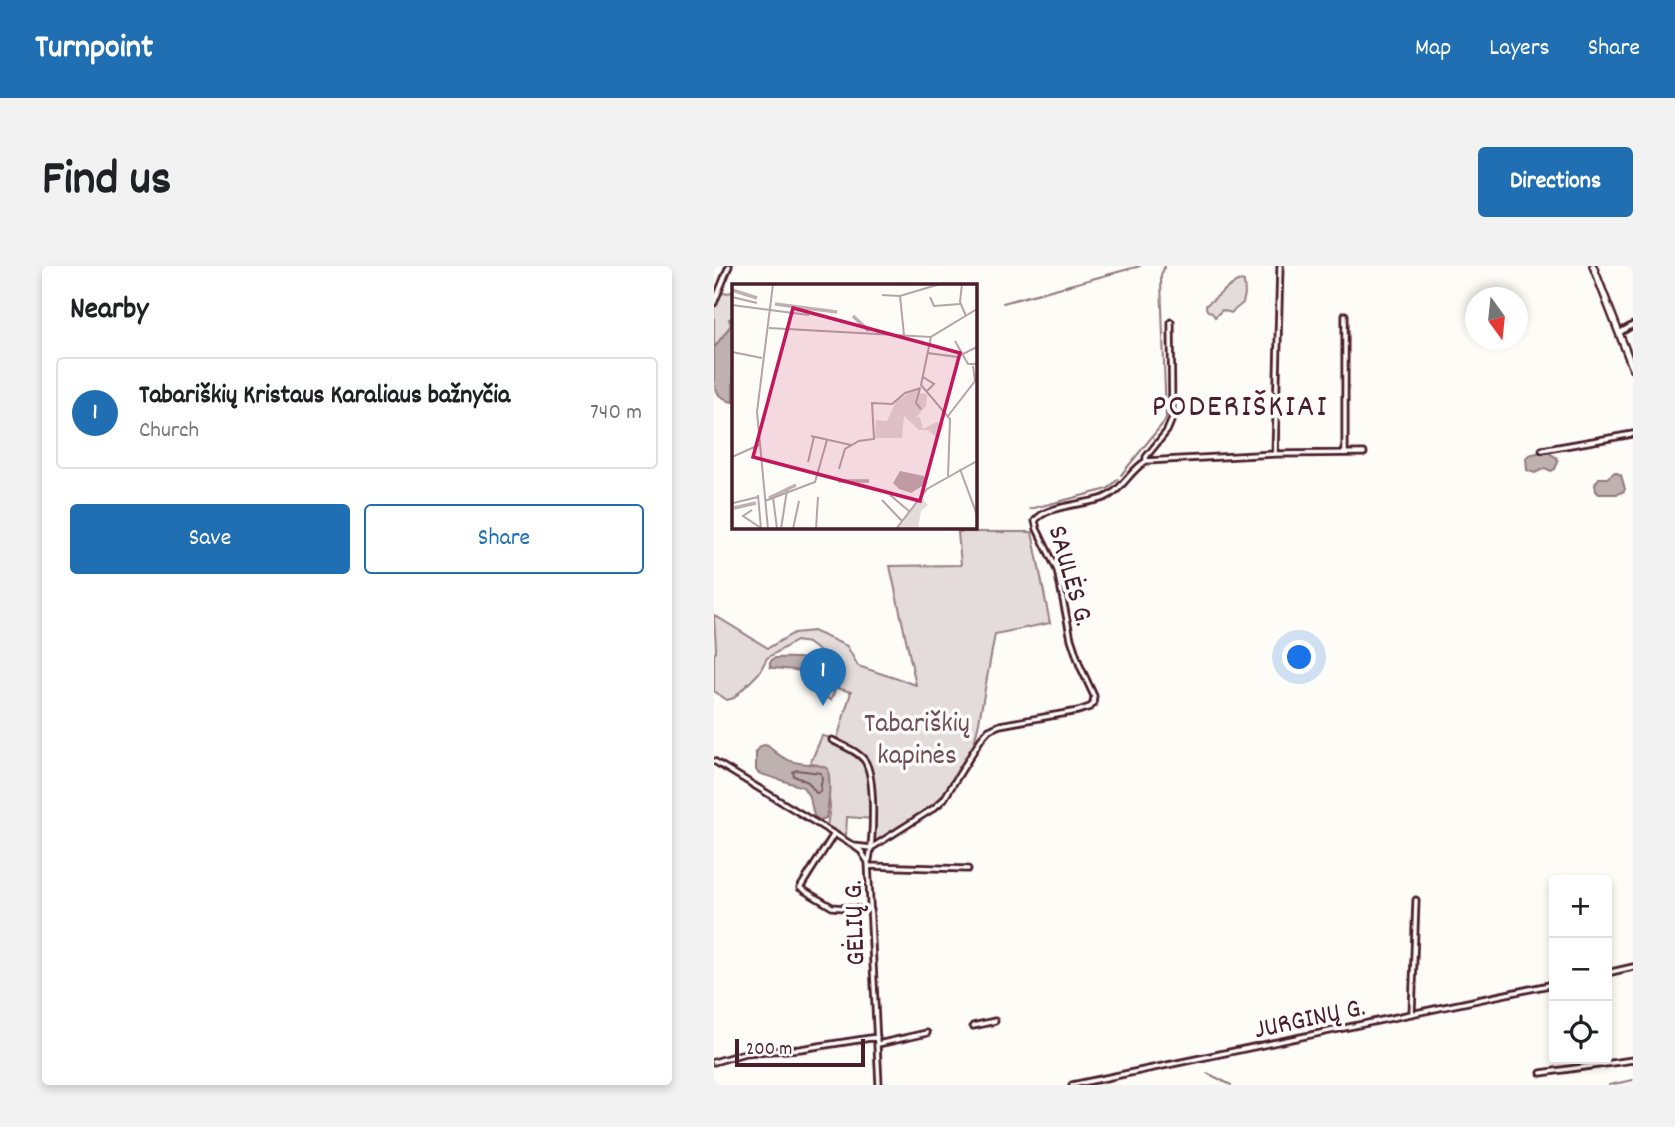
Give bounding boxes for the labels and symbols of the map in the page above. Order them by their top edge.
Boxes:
inset map [732,284,976,528]
north arrow [1465,287,1528,350]
district label: PODERIŠKIAI [1152,386,1328,432]
street label: SAULĖS G. [1035,521,1102,631]
your location [1282,640,1316,674]
pin: 1 [800,648,846,706]
park label: Tabariškių kapinės [864,706,970,778]
street label: GĖLIŲ G. [836,879,878,966]
street label: JURGINŲ G. [1251,990,1369,1052]
scale bar [735,1036,864,1068]

